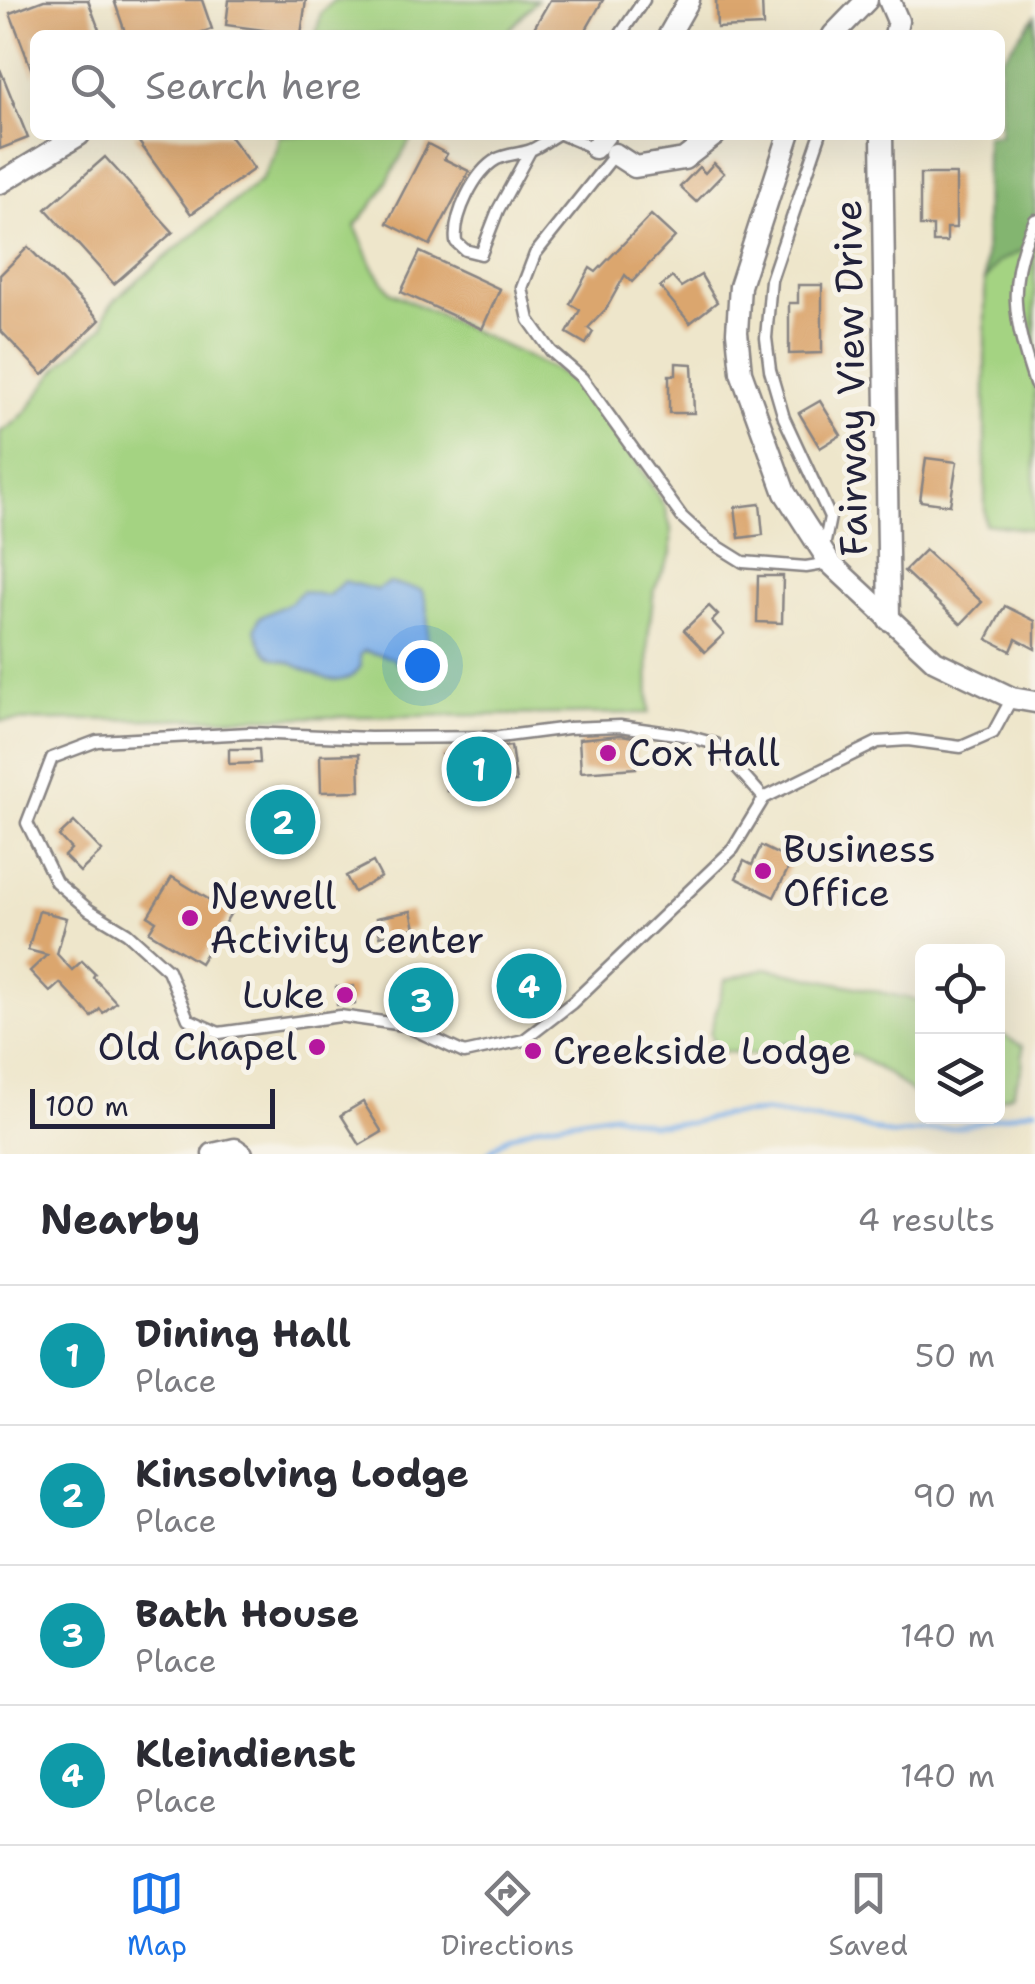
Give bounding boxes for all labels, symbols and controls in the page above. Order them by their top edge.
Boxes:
search box [30,30,1005,140]
icon: search [65,58,120,113]
text: Search here [145,60,362,111]
street label: Fairway View Drive [822,199,879,557]
your location [397,640,448,691]
place label: Cox Hall [628,727,780,778]
pin: 1 [446,732,512,806]
marker: Cox Hall [597,742,619,764]
pin: 2 [250,784,316,860]
place label: Business Office [783,823,936,918]
marker: Business Office [752,860,774,882]
place label: Newell Activity Center [210,870,484,965]
marker: Newell Activity Center [179,907,201,929]
map controls [915,944,1005,1124]
button: locate [915,944,1005,1034]
pin: 4 [496,948,562,1024]
pin: 3 [388,962,454,1038]
place label: Luke [242,969,325,1020]
marker: Luke [334,984,356,1006]
place label: Old Chapel [98,1021,298,1072]
place label: Creekside Lodge [553,1025,852,1076]
button: layers [915,1034,1005,1124]
marker: Old Chapel [306,1036,328,1058]
marker: Creekside Lodge [522,1040,544,1062]
scale bar [30,1084,275,1128]
text: 100 m [45,1087,129,1125]
text: Nearby [40,1191,200,1247]
text: 4 results [858,1198,995,1241]
text: Dining Hall [135,1308,351,1359]
text: 1 [65,1334,80,1377]
text: 50 m [915,1334,995,1377]
text: Place [135,1359,217,1402]
text: Kinsolving Lodge [135,1448,469,1499]
text: 2 [61,1474,84,1517]
text: 90 m [912,1474,995,1517]
text: Place [135,1499,217,1542]
text: Bath House [135,1588,359,1639]
text: 3 [61,1614,84,1657]
text: 140 m [900,1614,995,1657]
text: Place [135,1639,217,1682]
text: Kleindienst [135,1728,356,1779]
text: 4 [61,1754,84,1797]
text: 140 m [900,1754,995,1797]
text: Place [135,1779,217,1822]
tab: Map [127,1866,187,1964]
tab: Directions [441,1866,574,1964]
tab: Saved [828,1866,908,1964]

